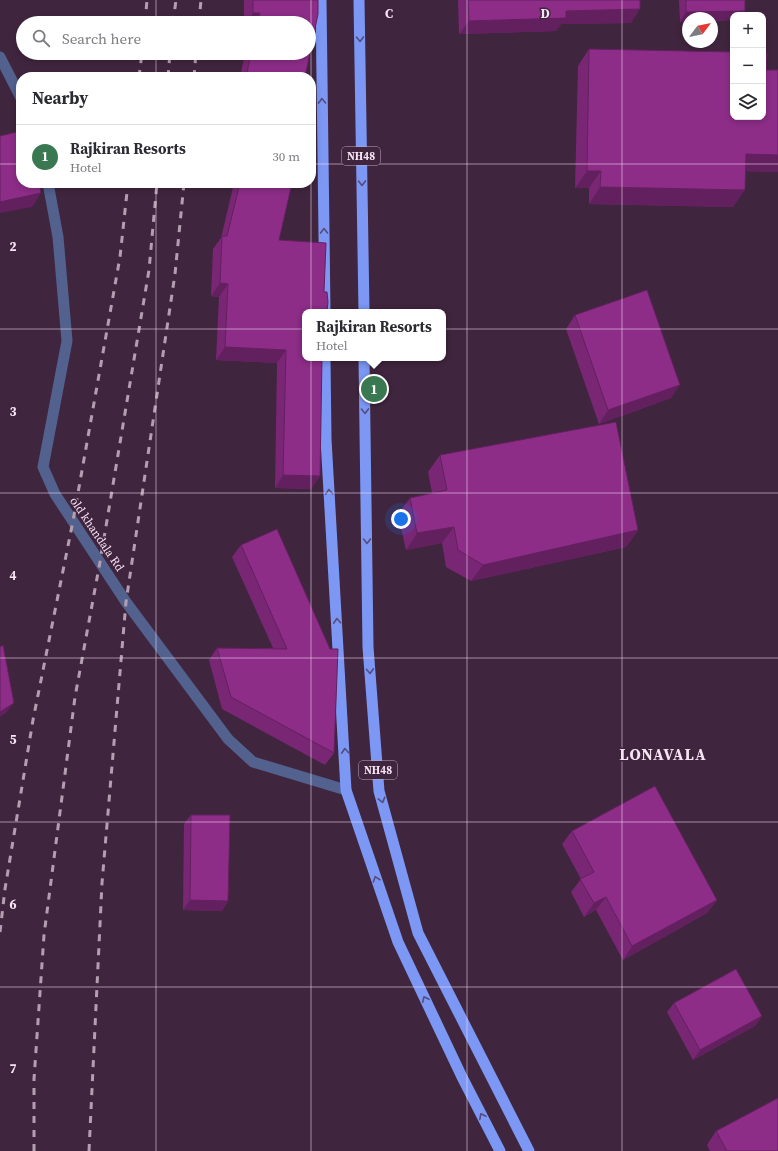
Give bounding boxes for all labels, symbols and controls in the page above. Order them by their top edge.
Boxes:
text: C [385,5,393,22]
text: D [540,5,550,22]
north arrow [682,12,718,48]
map controls [730,12,766,120]
button: + [730,12,766,48]
search box [16,16,316,60]
icon: search [30,27,52,49]
text: Search here [62,28,141,49]
one-way arrow [356,36,364,42]
button: − [730,48,766,84]
button: layers [730,84,766,120]
text: Nearby [32,86,88,110]
one-way arrow [318,98,326,104]
text: Rajkiran Resorts [70,138,186,159]
road number: NH48 [342,147,380,165]
text: 1 [41,148,49,165]
text: 30 m [272,148,300,165]
text: Hotel [70,159,102,176]
one-way arrow [358,180,366,186]
one-way arrow [320,228,328,234]
text: 2 [9,238,17,255]
popup [302,309,446,361]
text: Rajkiran Resorts [316,316,432,337]
text: Hotel [316,337,348,354]
pin: 1 [361,374,387,404]
text: 3 [9,403,17,420]
one-way arrow [361,408,369,414]
one-way arrow [325,489,334,495]
street label: old khandala Rd [66,494,128,574]
your location [391,509,411,529]
one-way arrow [363,538,371,544]
text: 4 [9,567,17,584]
one-way arrow [332,618,341,625]
one-way arrow [366,668,375,674]
text: 5 [9,731,17,748]
district label: LONAVALA [619,743,707,765]
one-way arrow [340,748,349,754]
road number: NH48 [359,761,397,779]
one-way arrow [377,796,386,803]
one-way arrow [372,876,381,883]
text: 6 [9,896,17,913]
one-way arrow [422,996,430,1004]
text: 7 [9,1060,17,1077]
one-way arrow [480,1113,487,1121]

